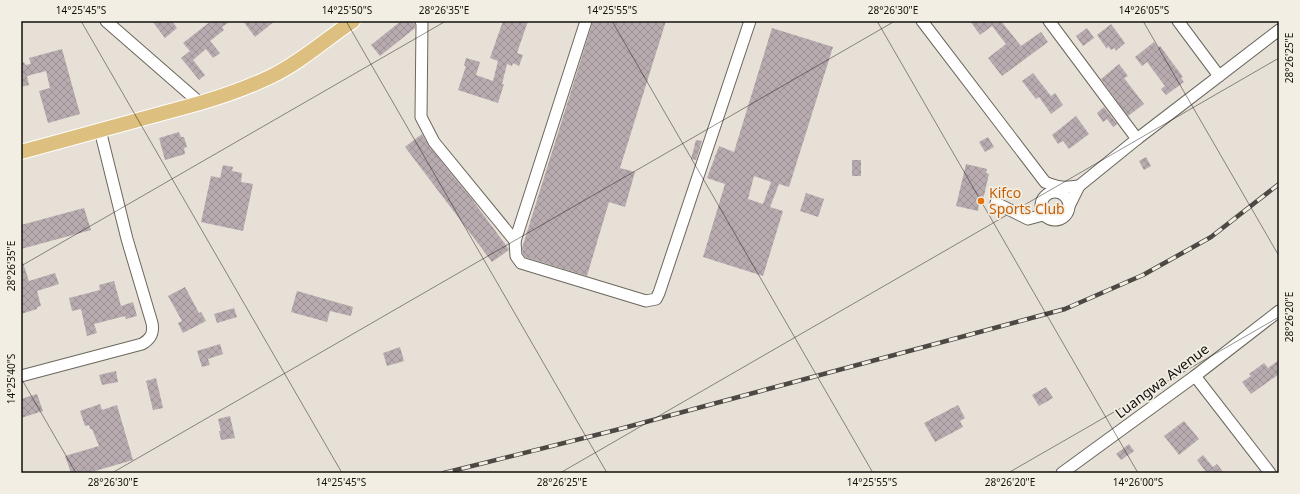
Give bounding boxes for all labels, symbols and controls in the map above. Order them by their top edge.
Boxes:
text: 14°25'45"S [56,3,107,17]
text: 14°25'50"S [322,3,373,17]
text: 28°26'35"E [419,3,469,17]
text: 14°25'55"S [587,3,638,17]
text: 28°26'30"E [868,3,918,17]
text: 14°26'05"S [1119,3,1170,17]
text: 28°26'25"E [1282,33,1296,83]
place label: Kifco Sports Club [989,183,1065,218]
marker: Kifco Sports Club [976,196,986,206]
text: 28°26'35"E [4,241,18,291]
text: 28°26'20"E [1282,292,1296,342]
street label: Luangwa Avenue [1111,339,1213,422]
text: 14°25'40"S [4,353,18,404]
text: 28°26'30"E [88,475,138,489]
text: 14°25'45"S [316,475,367,489]
text: 28°26'25"E [537,475,587,489]
text: 14°25'55"S [847,475,898,489]
text: 28°26'20"E [985,475,1035,489]
text: 14°26'00"S [1113,475,1164,489]

